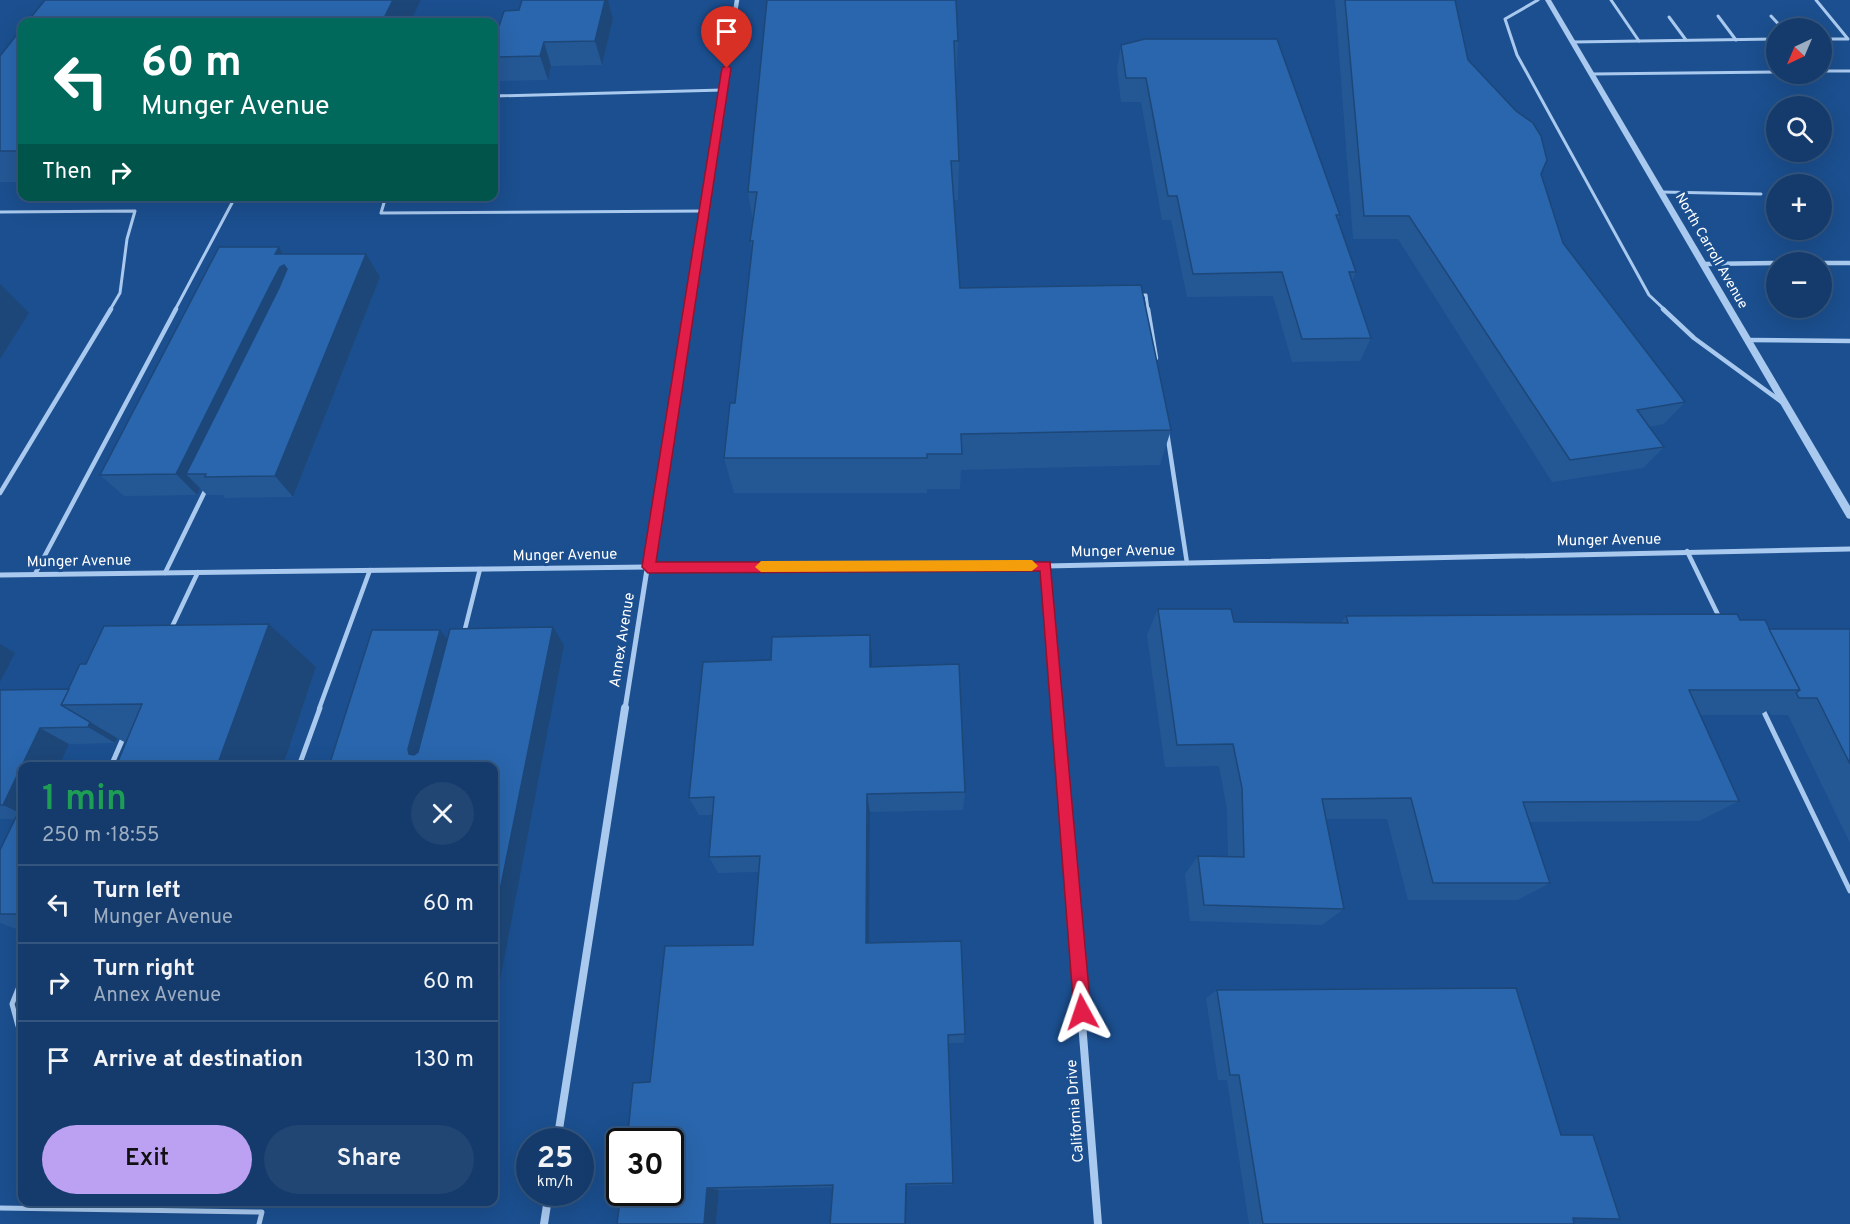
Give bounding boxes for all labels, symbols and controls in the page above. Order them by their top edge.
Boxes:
pin [701,6,752,68]
icon: arrive [710,15,743,48]
north arrow [1766,18,1832,84]
map controls [1766,18,1832,318]
text: 60 m [141,38,242,91]
icon: left [42,42,120,120]
text: Munger Avenue [141,90,330,124]
button: search [1766,96,1832,162]
icon: right [104,156,137,189]
text: Then [42,159,92,186]
button: + [1766,174,1832,240]
street label: North Carroll Avenue [1671,190,1751,312]
button: − [1766,252,1832,318]
street label: Munger Avenue [1556,531,1662,551]
street label: Munger Avenue [1070,542,1176,562]
street label: Munger Avenue [512,546,618,566]
street label: Munger Avenue [26,552,132,572]
street label: Annex Avenue [606,591,640,689]
text: 1 min [42,777,127,823]
button: close [411,782,474,845]
text: 250 m · 18:55 [42,823,160,849]
text: Turn left [93,878,181,905]
icon: left [42,888,75,921]
text: 60 m [423,891,474,918]
text: Munger Avenue [93,905,233,931]
text: Turn right [93,956,195,983]
icon: right [42,966,75,999]
text: 60 m [423,969,474,996]
position arrow [1050,980,1114,1044]
text: Annex Avenue [93,983,221,1009]
icon: arrive [42,1044,75,1077]
text: Arrive at destination [93,1047,303,1074]
text: 130 m [415,1047,474,1074]
street label: California Drive [1063,1059,1089,1163]
button: Exit [42,1125,252,1194]
button: Share [264,1125,474,1194]
speed limit sign: 30 [606,1128,684,1206]
text: 25 [537,1141,573,1178]
text: km/h [537,1173,573,1192]

